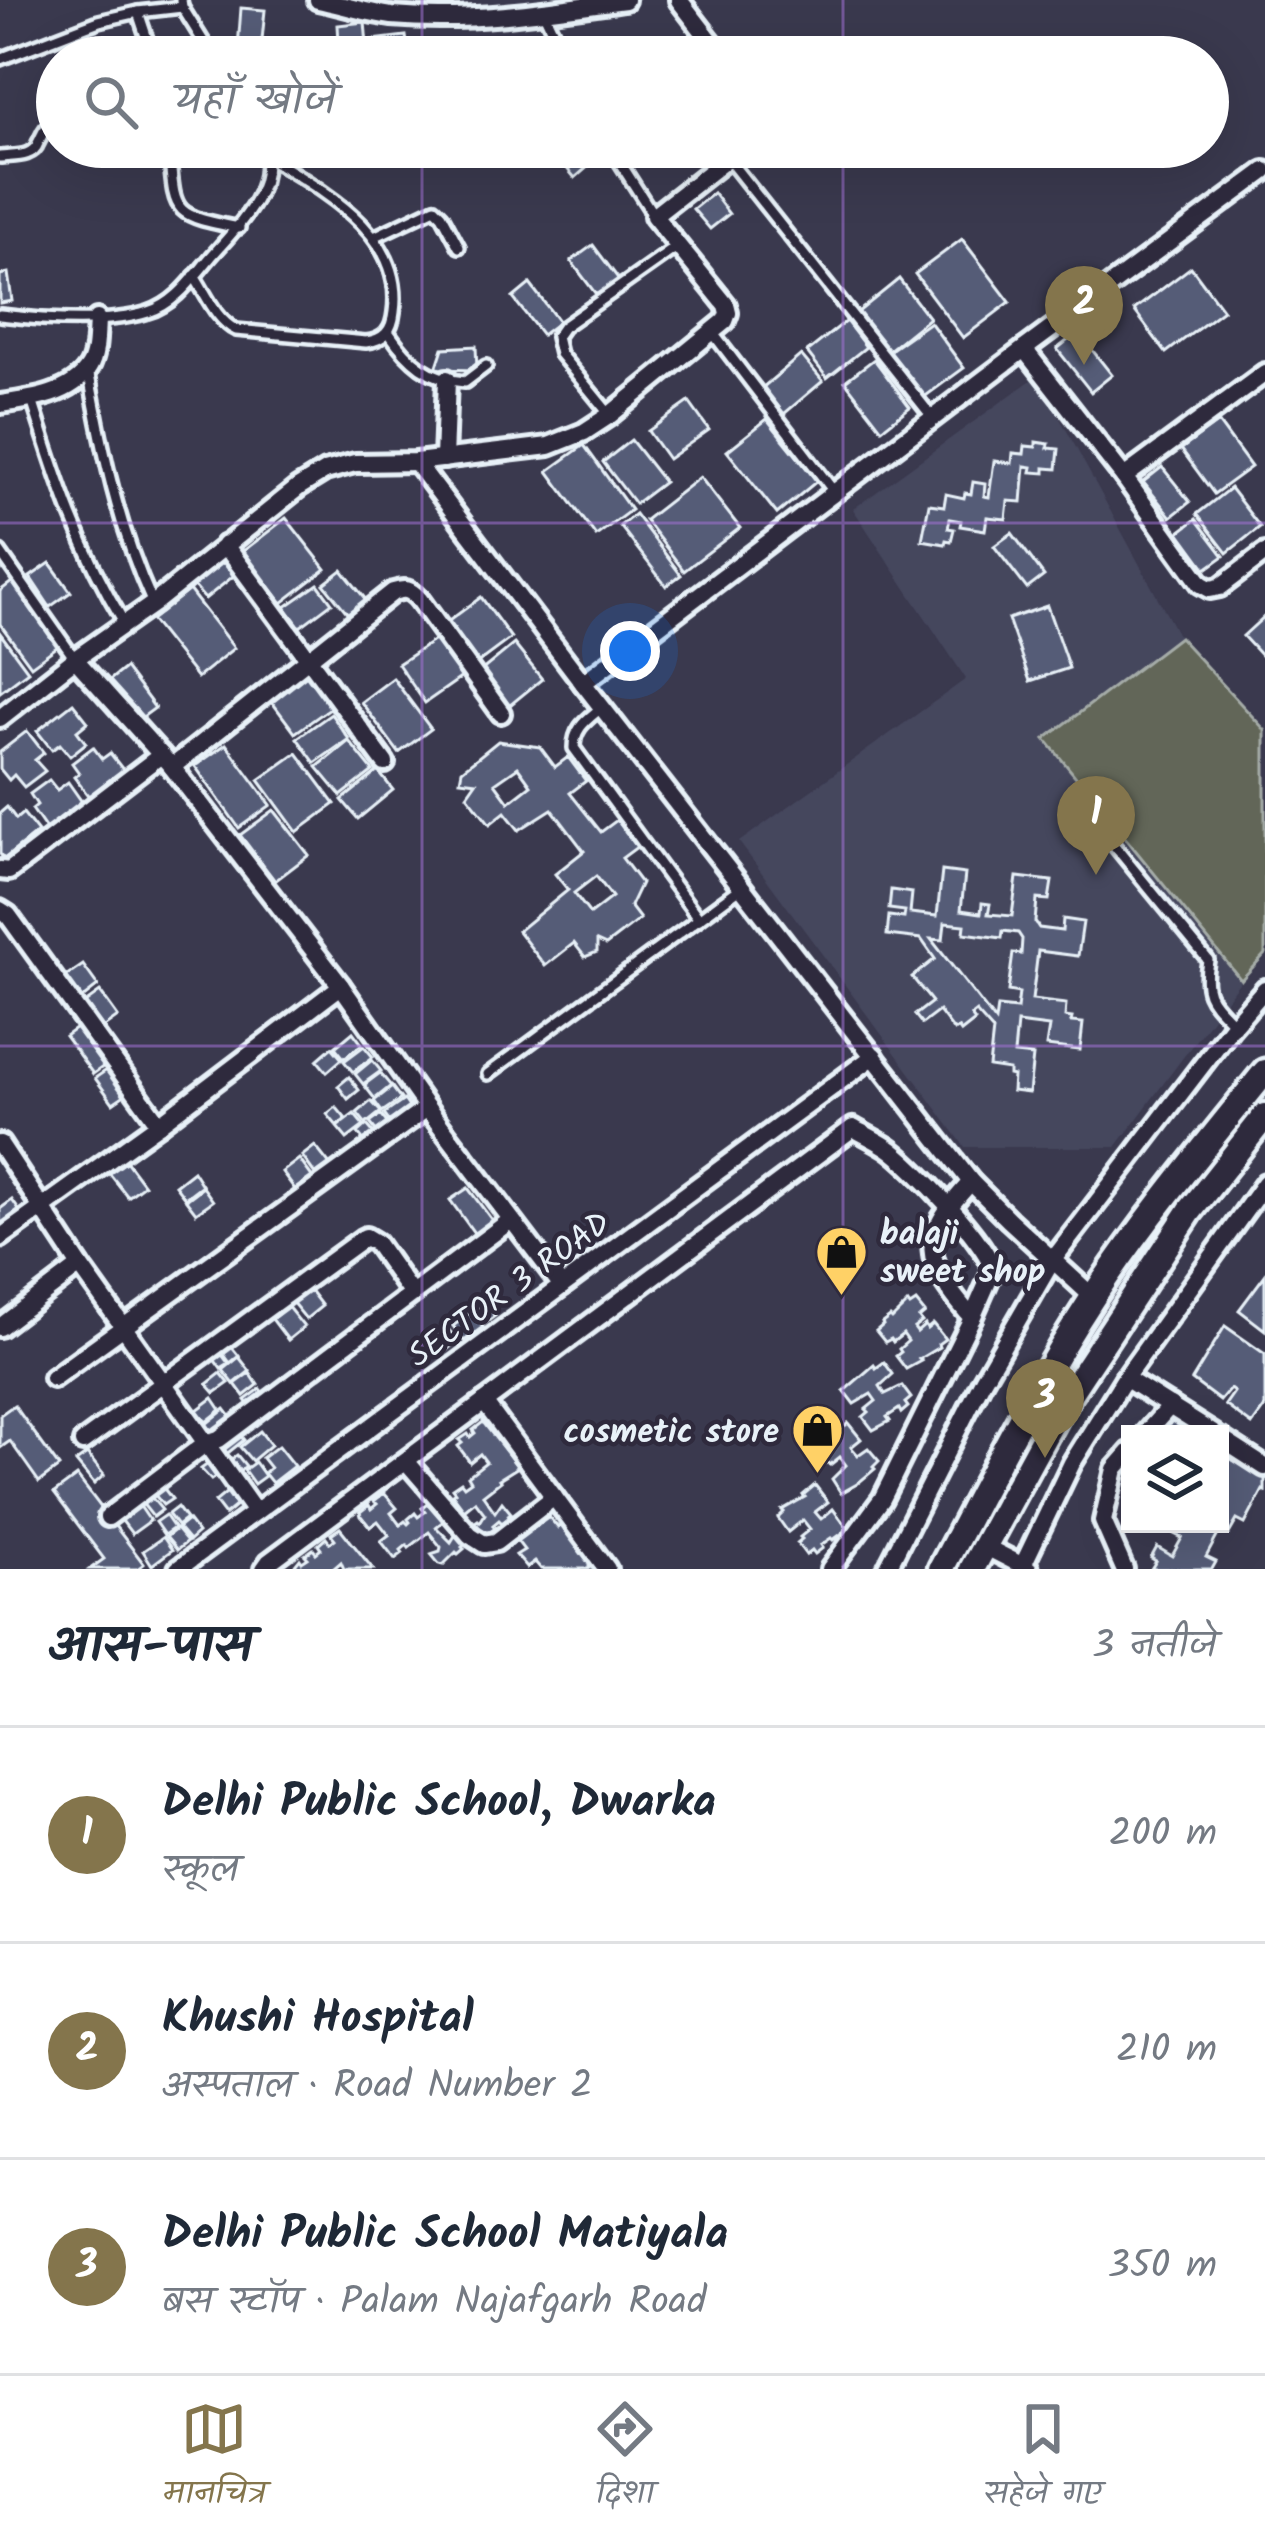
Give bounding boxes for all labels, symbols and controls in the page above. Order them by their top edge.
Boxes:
search box [36,36,1229,168]
text: यहाँ खोजें [174,66,336,138]
icon: search [78,69,144,135]
pin: 2 [1045,266,1123,365]
your location [600,621,660,681]
pin: 1 [1057,776,1135,875]
street label: SECTOR 3 ROAD [397,1199,623,1383]
place label: balaji sweet shop [880,1209,1045,1300]
shop icon: balaji sweet shop [813,1223,869,1297]
pin: 3 [1006,1359,1084,1458]
shop icon: cosmetic store [790,1402,846,1476]
place label: cosmetic store [564,1407,779,1460]
map controls [1121,1425,1229,1533]
button: layers [1121,1425,1229,1533]
text: आस-पास [48,1607,253,1688]
text: 3 नतीजे [1092,1616,1217,1678]
text: Delhi Public School, Dwarka [162,1768,716,1840]
text: 1 [81,1804,93,1866]
text: 200 m [1109,1804,1217,1866]
text: स्कूल [162,1840,239,1902]
text: Khushi Hospital [162,1984,474,2056]
text: 2 [76,2020,98,2082]
text: 210 m [1116,2020,1217,2082]
text: अस्पताल · Road Number 2 [162,2056,593,2118]
text: Delhi Public School Matiyala [162,2200,728,2272]
text: 3 [76,2236,98,2298]
text: 350 m [1108,2236,1217,2298]
text: बस स्टॉप · Palam Najafgarh Road [162,2272,706,2334]
tab: मानचित्र [163,2396,266,2521]
tab: दिशा [592,2396,658,2521]
tab: सहेजे गए [984,2396,1102,2521]

